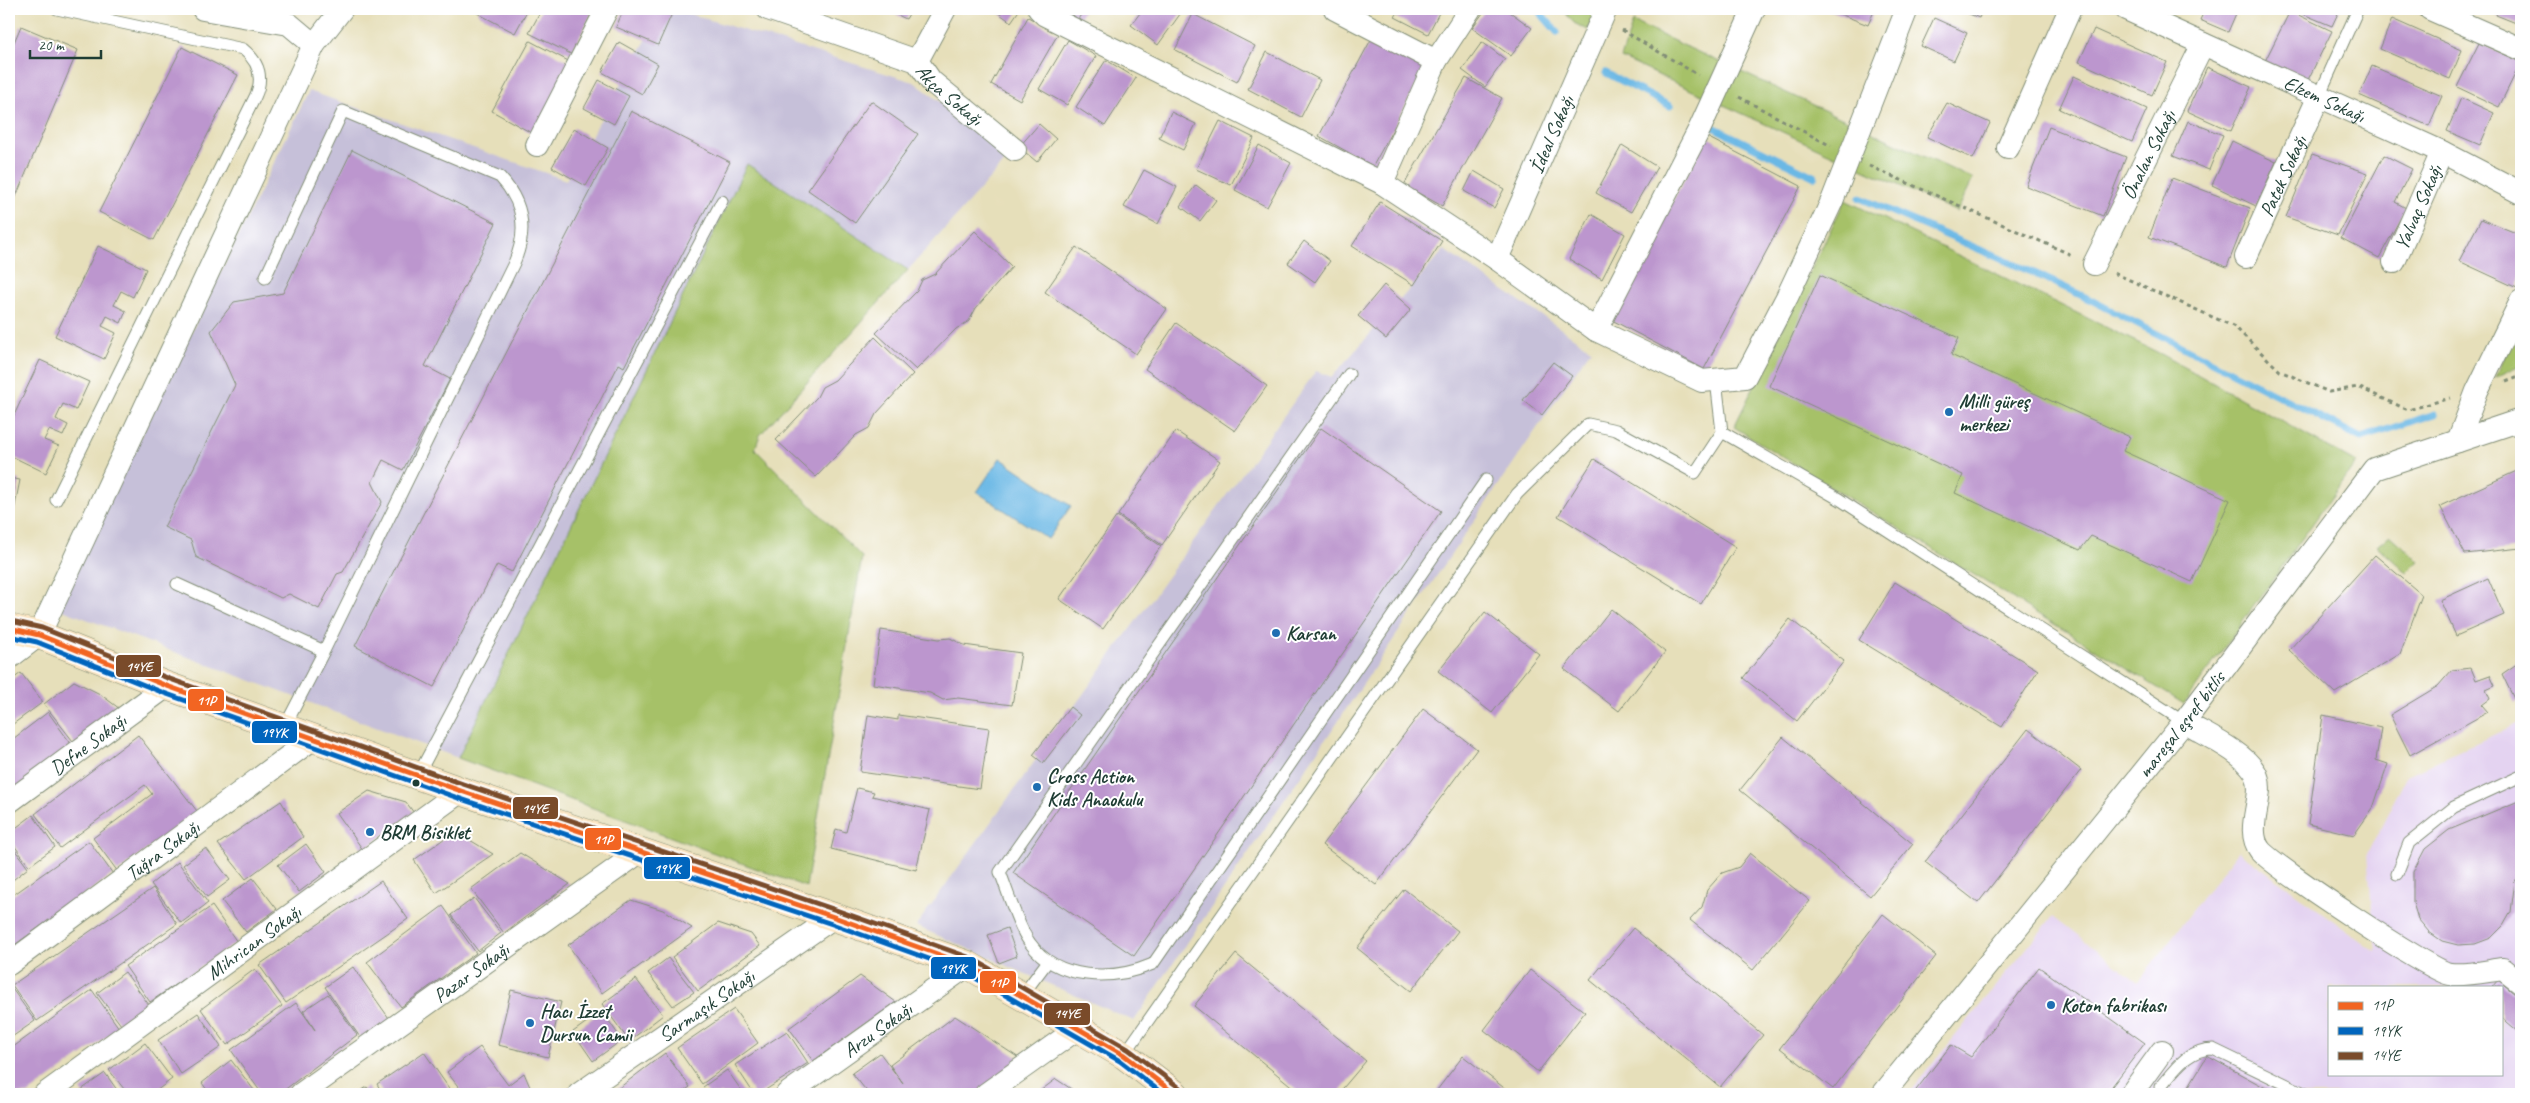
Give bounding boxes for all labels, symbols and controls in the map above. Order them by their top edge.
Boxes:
scale bar [30,28,101,60]
text: 20 m [38,36,65,55]
street label: Akça Sokağı [910,60,989,132]
street label: Elzem Sokağı [2280,70,2370,129]
street label: İdeal Sokağı [1524,91,1580,177]
street label: Önalan Sokağı [2116,105,2182,204]
street label: Patek Sokağı [2254,131,2313,221]
street label: Yalvaç Sokağı [2389,160,2448,254]
place label: Milli güreş merkezi [1959,389,2031,437]
marker: Milli güreş merkezi [1943,406,1955,418]
place label: Karsan [1286,621,1338,646]
marker: Karsan [1270,627,1282,639]
line badge: 14YE [115,654,162,678]
text: 14YE [126,658,155,675]
street label: mareşal eşref bitlis [2132,665,2232,783]
line badge: 11P [187,688,225,712]
text: 11P [196,692,218,709]
street label: Defne Sokağı [45,708,132,781]
line badge: 19YK [251,720,298,744]
text: 19YK [261,724,290,741]
place label: Cross Action Kids Anaokulu [1047,764,1144,812]
unlabelled marker [411,778,421,788]
marker: Cross Action Kids Anaokulu [1031,781,1043,793]
line badge: 14YE [512,796,559,820]
text: 14YE [522,800,551,817]
street label: Tuğra Sokağı [121,814,206,886]
place label: BRM Bisiklet [380,820,472,845]
marker: BRM Bisiklet [364,826,376,838]
line badge: 11P [584,827,622,851]
text: 11P [593,831,615,848]
line badge: 19YK [643,856,691,880]
text: 19YK [654,860,683,877]
street label: Mihrican Sokağı [202,899,307,985]
street label: Pazar Sokağı [429,937,515,1008]
line badge: 19YK [930,956,977,980]
text: 19YK [940,960,969,977]
street label: Sarmaşık Sokağı [654,963,760,1048]
line badge: 11P [979,970,1017,994]
text: 11P [988,974,1010,991]
legend [2328,986,2502,1076]
place label: Koton fabrikası [2061,993,2167,1018]
street label: Arzu Sokağı [838,996,918,1063]
text: 11P [2372,996,2395,1015]
place label: Hacı İzzet Dursun Camii [540,999,635,1047]
marker: Koton fabrikası [2045,999,2057,1011]
line badge: 14YE [1043,1002,1091,1026]
text: 14YE [1054,1005,1083,1022]
marker: Hacı İzzet Dursun Camii [524,1017,536,1029]
text: 19YK [2372,1022,2403,1041]
text: 14YE [2372,1046,2403,1065]

